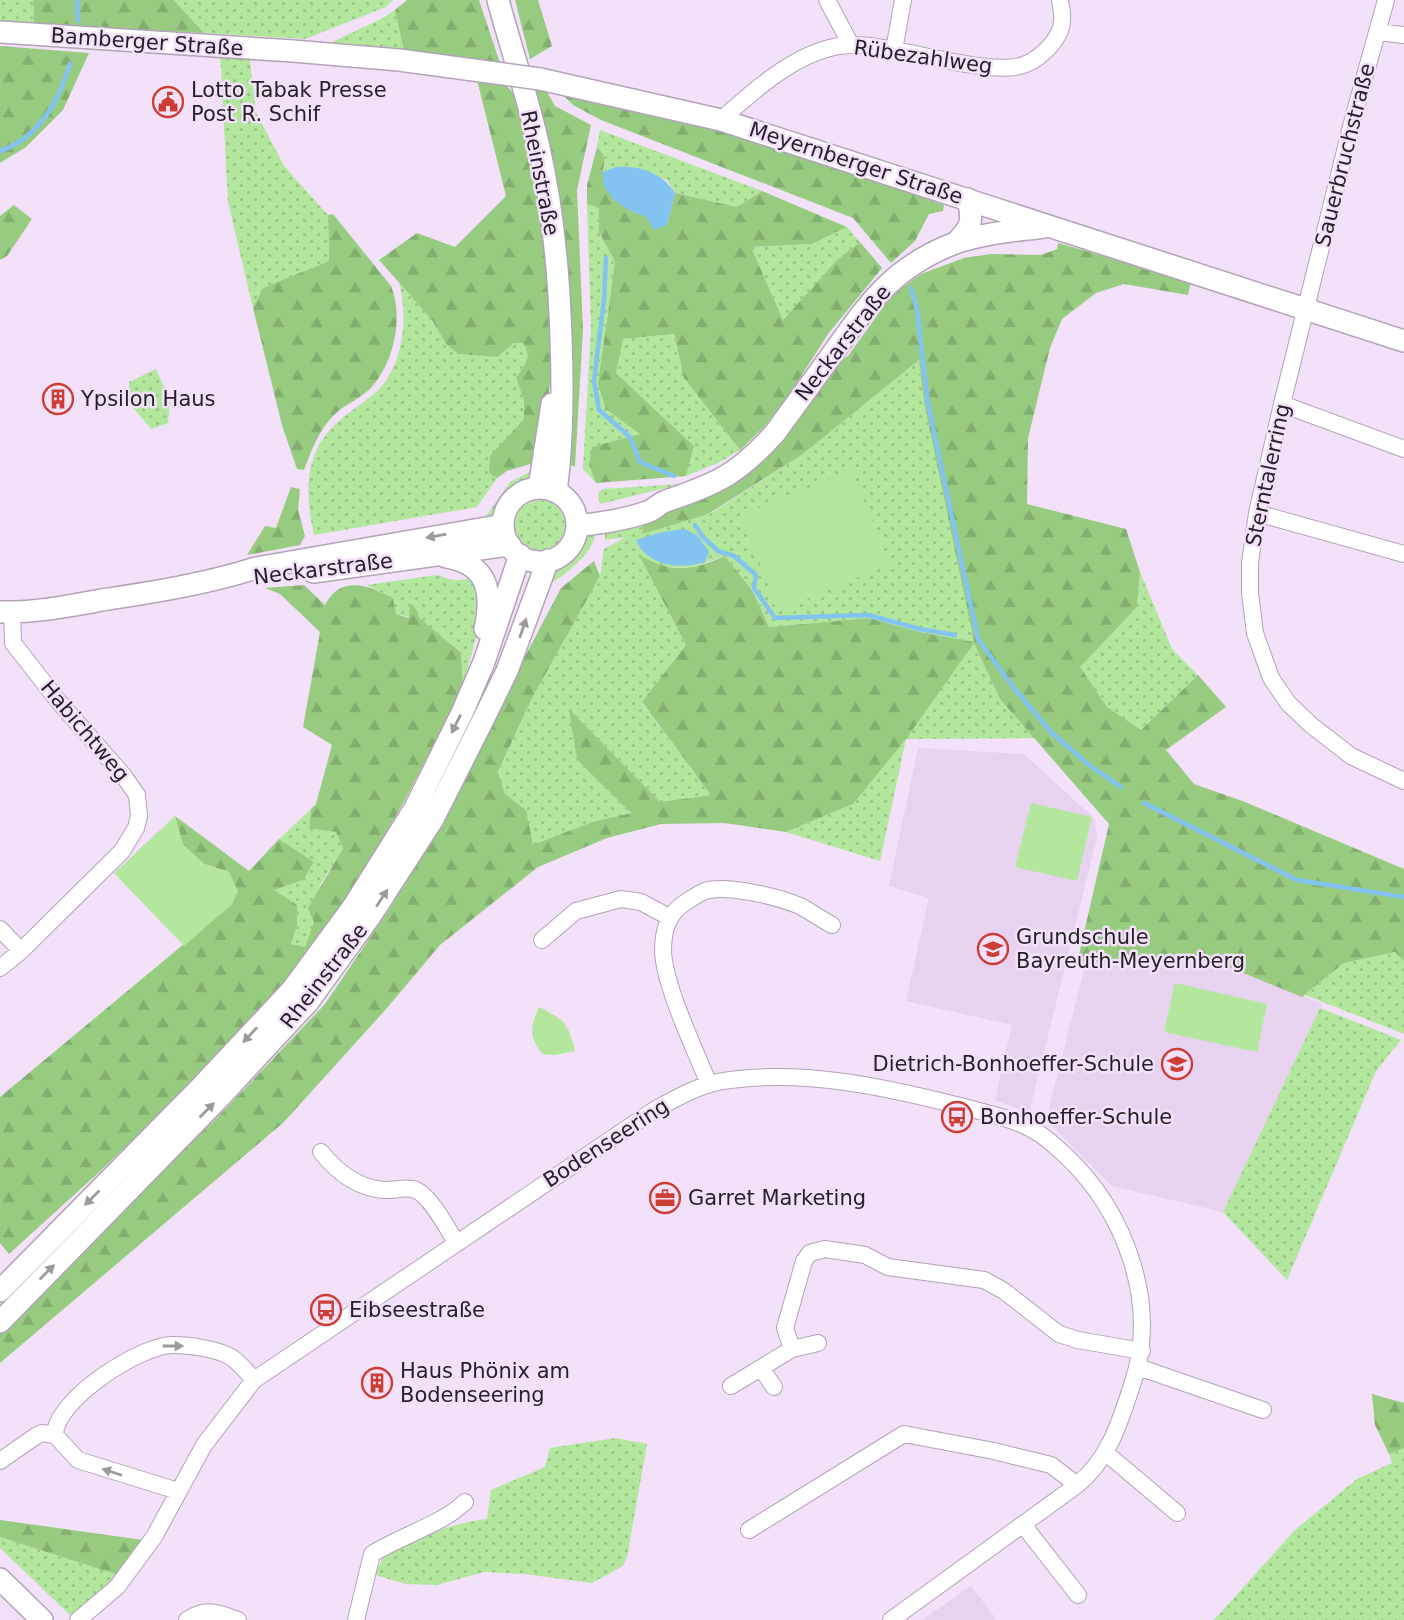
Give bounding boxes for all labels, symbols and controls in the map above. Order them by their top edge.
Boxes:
street label: Bamberger Straße [50,23,244,61]
street label: Rübezahlweg [852,35,994,79]
street label: Sauerbruchstraße [1311,61,1379,249]
place label: Lotto Tabak Presse Post R. Schif [191,78,387,126]
public building icon: Lotto Tabak Presse Post R. Schif [151,85,185,119]
street label: Rheinstraße [516,108,564,238]
street label: Meyernberger Straße [746,117,966,209]
street label: Neckarstraße [790,280,896,406]
building icon: Ypsilon Haus [41,382,75,416]
place label: Ypsilon Haus [80,387,216,411]
street label: Sterntalerring [1241,401,1295,549]
one-way arrow [425,531,447,542]
street label: Neckarstraße [252,549,394,589]
one-way arrow [518,617,529,638]
street label: Habichtweg [36,676,134,786]
one-way arrow [451,714,462,734]
one-way arrow [376,888,389,907]
street label: Rheinstraße [276,919,372,1033]
place label: Grundschule Bayreuth-Meyernberg [1016,925,1245,973]
school or university icon: Grundschule Bayreuth-Meyernberg [976,932,1010,966]
one-way arrow [243,1026,259,1043]
school or university icon: Dietrich-Bonhoeffer-Schule [1160,1047,1194,1081]
place label: Dietrich-Bonhoeffer-Schule [873,1052,1154,1076]
street label: Bodenseering [539,1094,673,1192]
bus stop icon: Bonhoeffer-Schule [940,1100,974,1134]
one-way arrow [198,1102,215,1119]
place label: Bonhoeffer-Schule [980,1105,1172,1129]
office icon: Garret Marketing [648,1181,682,1215]
place label: Garret Marketing [688,1186,866,1210]
one-way arrow [84,1189,100,1206]
one-way arrow [38,1265,55,1281]
bus stop icon: Eibseestraße [309,1293,343,1327]
place label: Eibseestraße [349,1298,485,1322]
one-way arrow [163,1340,185,1352]
place label: Haus Phönix am Bodenseering [400,1359,570,1407]
building icon: Haus Phönix am Bodenseering [360,1366,394,1400]
one-way arrow [102,1466,123,1477]

